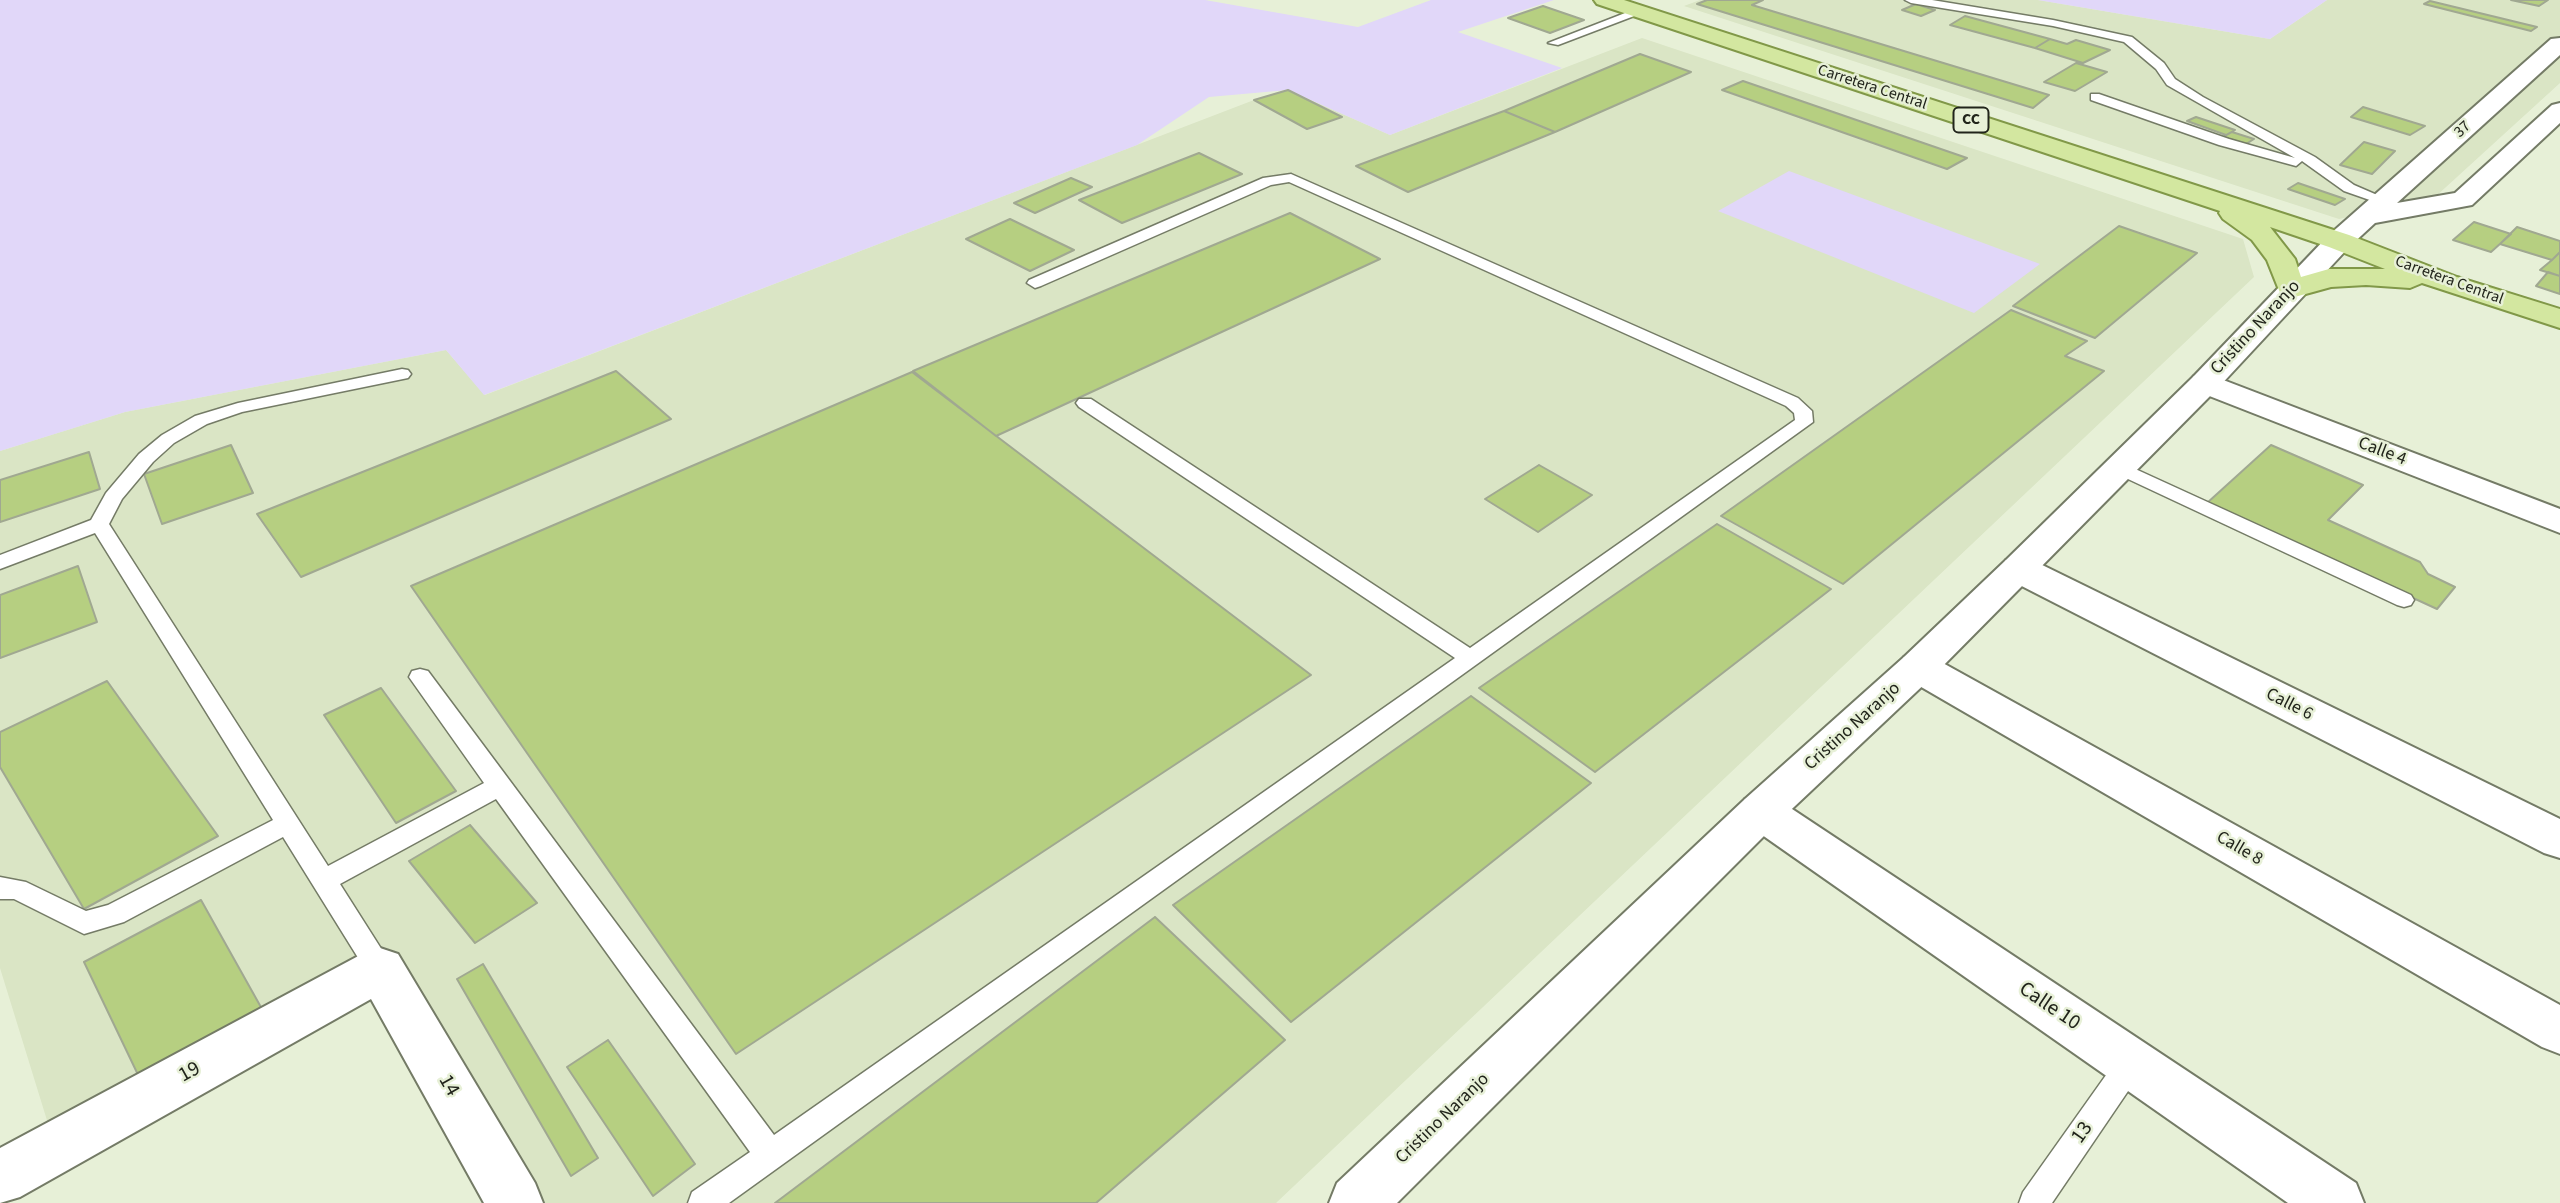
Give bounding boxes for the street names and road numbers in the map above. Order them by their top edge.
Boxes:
street label: Carretera Central [1815,61,1929,115]
road number: CC [1954,108,1988,132]
street label: 37 [2451,118,2475,142]
street label: Carretera Central [2392,252,2506,310]
street label: Cristino Naranjo [2207,276,2305,380]
street label: Calle 4 [2355,433,2409,471]
street label: Cristino Naranjo [1801,678,1905,776]
street label: Calle 6 [2262,684,2316,726]
street label: Calle 8 [2212,827,2266,871]
street label: Calle 10 [2013,977,2085,1037]
street label: 19 [175,1057,205,1089]
street label: Cristino Naranjo [1392,1069,1494,1169]
street label: 14 [432,1071,464,1101]
street label: 13 [2067,1117,2099,1149]

